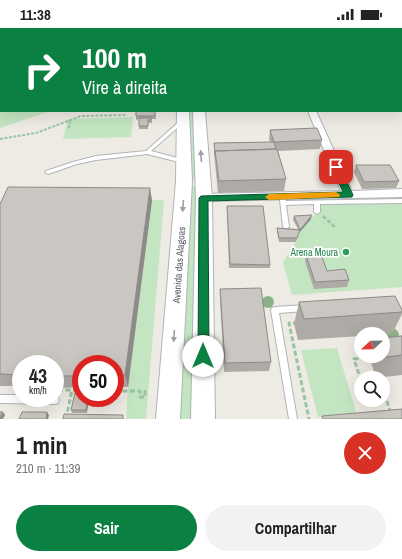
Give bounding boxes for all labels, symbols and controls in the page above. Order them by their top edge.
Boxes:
text: 11:38 [20,4,51,25]
text: 100 m [82,39,147,77]
icon: right [16,44,68,96]
text: Vire à direita [82,75,167,100]
one-way arrow [198,150,205,162]
pin [319,150,353,184]
icon: arrive [325,156,347,178]
one-way arrow [179,200,186,212]
street label: Avenida das Alagoas [170,226,188,305]
place label: Arena Moura [290,246,338,259]
marker: Arena Moura [341,247,351,257]
north arrow [354,327,390,363]
map controls [354,327,390,407]
one-way arrow [170,330,177,342]
position arrow [182,335,224,377]
speed limit sign: 50 [72,355,124,407]
text: 43 [29,362,47,389]
button: search [354,371,390,407]
text: km/h [29,384,47,397]
text: 1 min [16,429,67,461]
button: close [344,432,386,474]
text: 210 m · 11:39 [16,460,80,477]
button: Sair [16,505,197,551]
button: Compartilhar [205,505,386,551]

